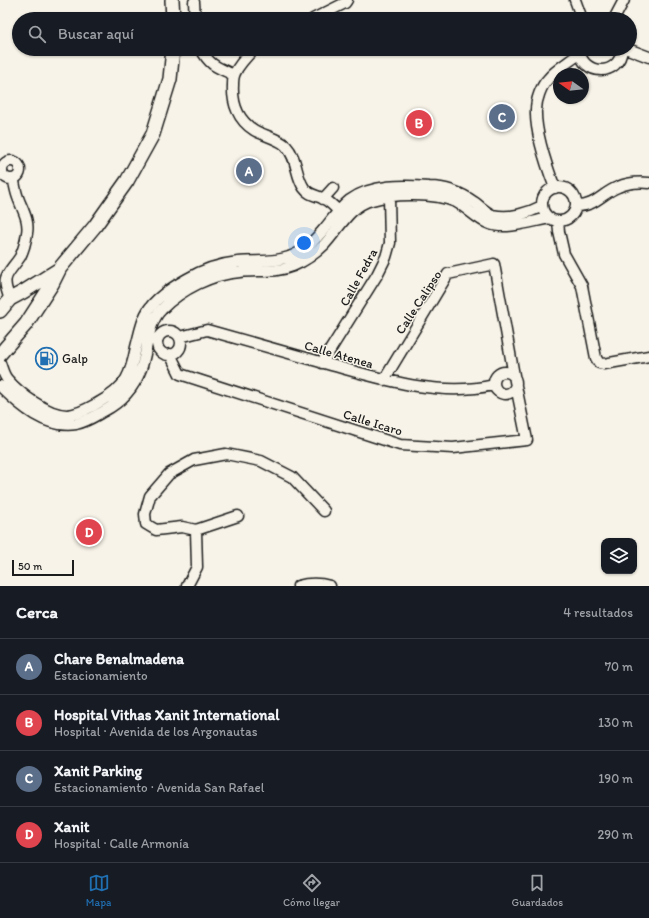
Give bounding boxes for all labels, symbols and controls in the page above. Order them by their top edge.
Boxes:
search box [12,12,637,56]
icon: search [26,23,48,45]
text: Buscar aquí [58,25,134,43]
north arrow [553,68,589,104]
pin: C [489,102,515,132]
pin: B [406,108,432,138]
pin: A [236,156,262,186]
your location [294,233,314,253]
street label: Calle Fedra [336,246,381,309]
street label: Calle Calipso [392,267,445,337]
street label: Calle Atenea [303,337,376,372]
fuel station icon: Galp [34,345,60,371]
place label: Galp [62,351,88,366]
street label: Calle Icaro [341,406,405,439]
pin: D [76,517,102,547]
map controls [601,538,637,574]
button: layers [601,538,637,574]
scale bar [12,558,74,577]
text: 50 m [18,560,42,573]
text: Cerca [16,602,58,622]
text: 4 resultados [563,605,633,620]
text: Chare Benalmadena [54,650,184,668]
text: A [25,659,33,674]
text: 70 m [605,659,633,674]
text: Estacionamiento [54,668,148,683]
text: Hospital Vithas Xanit International [54,706,280,724]
text: B [25,715,33,730]
text: 130 m [598,715,633,730]
text: Hospital · Avenida de los Argonautas [54,724,257,739]
text: Xanit Parking [54,762,142,780]
text: C [25,771,33,786]
text: 190 m [598,771,633,786]
text: Estacionamiento · Avenida San Rafael [54,780,264,795]
text: Xanit [54,818,89,836]
text: D [25,827,33,842]
text: 290 m [597,827,633,842]
text: Hospital · Calle Armonía [54,836,189,851]
tab: Mapa [86,872,111,909]
tab: Cómo llegar [283,872,340,909]
tab: Guardados [512,872,563,909]

